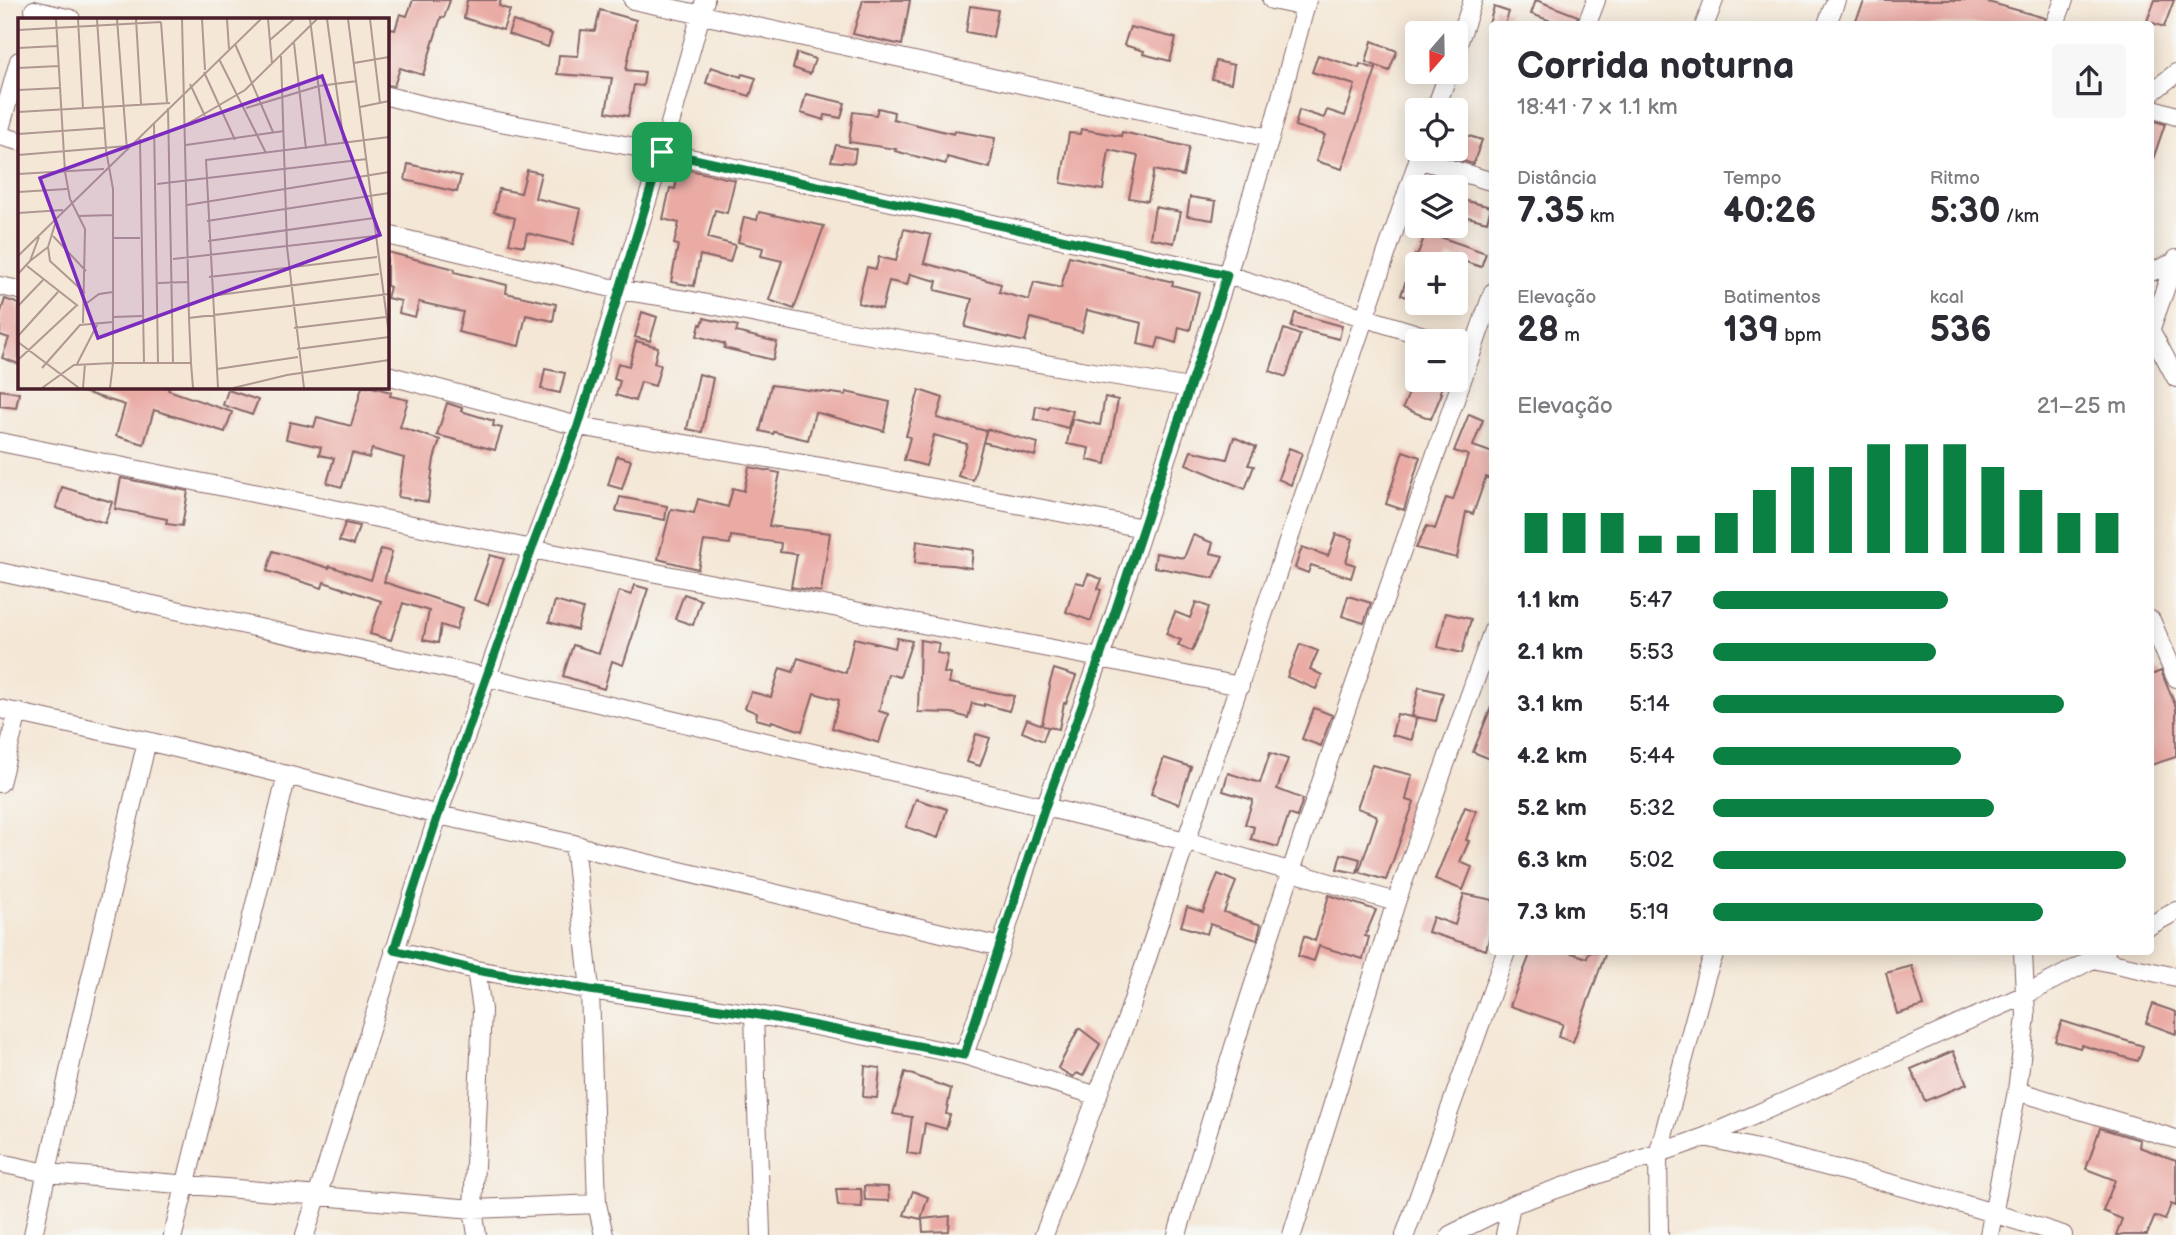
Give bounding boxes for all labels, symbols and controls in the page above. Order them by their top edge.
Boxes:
inset map [18,18,388,388]
north arrow [1405,21,1468,84]
map controls [1405,21,1468,392]
text: Corrida noturna [1517,44,1795,89]
button: share [2052,44,2126,118]
text: 18:41 · 7 × 1.1 km [1517,93,1678,121]
button: locate [1405,98,1468,161]
pin [632,122,692,182]
icon: arrive [643,133,681,171]
text: Distância [1517,167,1597,190]
text: Tempo [1723,167,1782,190]
text: Ritmo [1930,167,1980,190]
button: layers [1405,175,1468,238]
text: 7.35 [1517,190,1585,233]
text: 40:26 [1723,190,1816,233]
text: 5:30 [1930,190,2001,233]
text: km [1585,205,1615,228]
text: /km [2001,205,2039,228]
button: + [1405,252,1468,315]
text: Elevação [1517,286,1596,309]
text: Batimentos [1723,286,1821,309]
text: kcal [1930,286,1964,309]
text: 28 [1517,309,1559,352]
text: 139 [1723,309,1779,352]
text: 536 [1930,309,1992,352]
text: m [1559,324,1580,347]
text: bpm [1779,324,1822,347]
button: − [1405,329,1468,392]
text: Elevação [1517,392,1613,420]
text: 21–25 m [2037,392,2126,420]
text: 1.1 km [1517,586,1579,614]
text: 5:47 [1629,586,1672,614]
text: 2.1 km [1517,638,1583,666]
text: 5:53 [1629,638,1674,666]
text: 3.1 km [1517,690,1583,718]
text: 5:14 [1629,690,1670,718]
text: 4.2 km [1517,742,1587,770]
text: 5:44 [1629,742,1675,770]
text: 5.2 km [1517,794,1587,822]
text: 5:32 [1629,794,1675,822]
text: 6.3 km [1517,846,1587,874]
text: 5:02 [1629,846,1674,874]
text: 7.3 km [1517,898,1586,926]
text: 5:19 [1629,898,1669,926]

